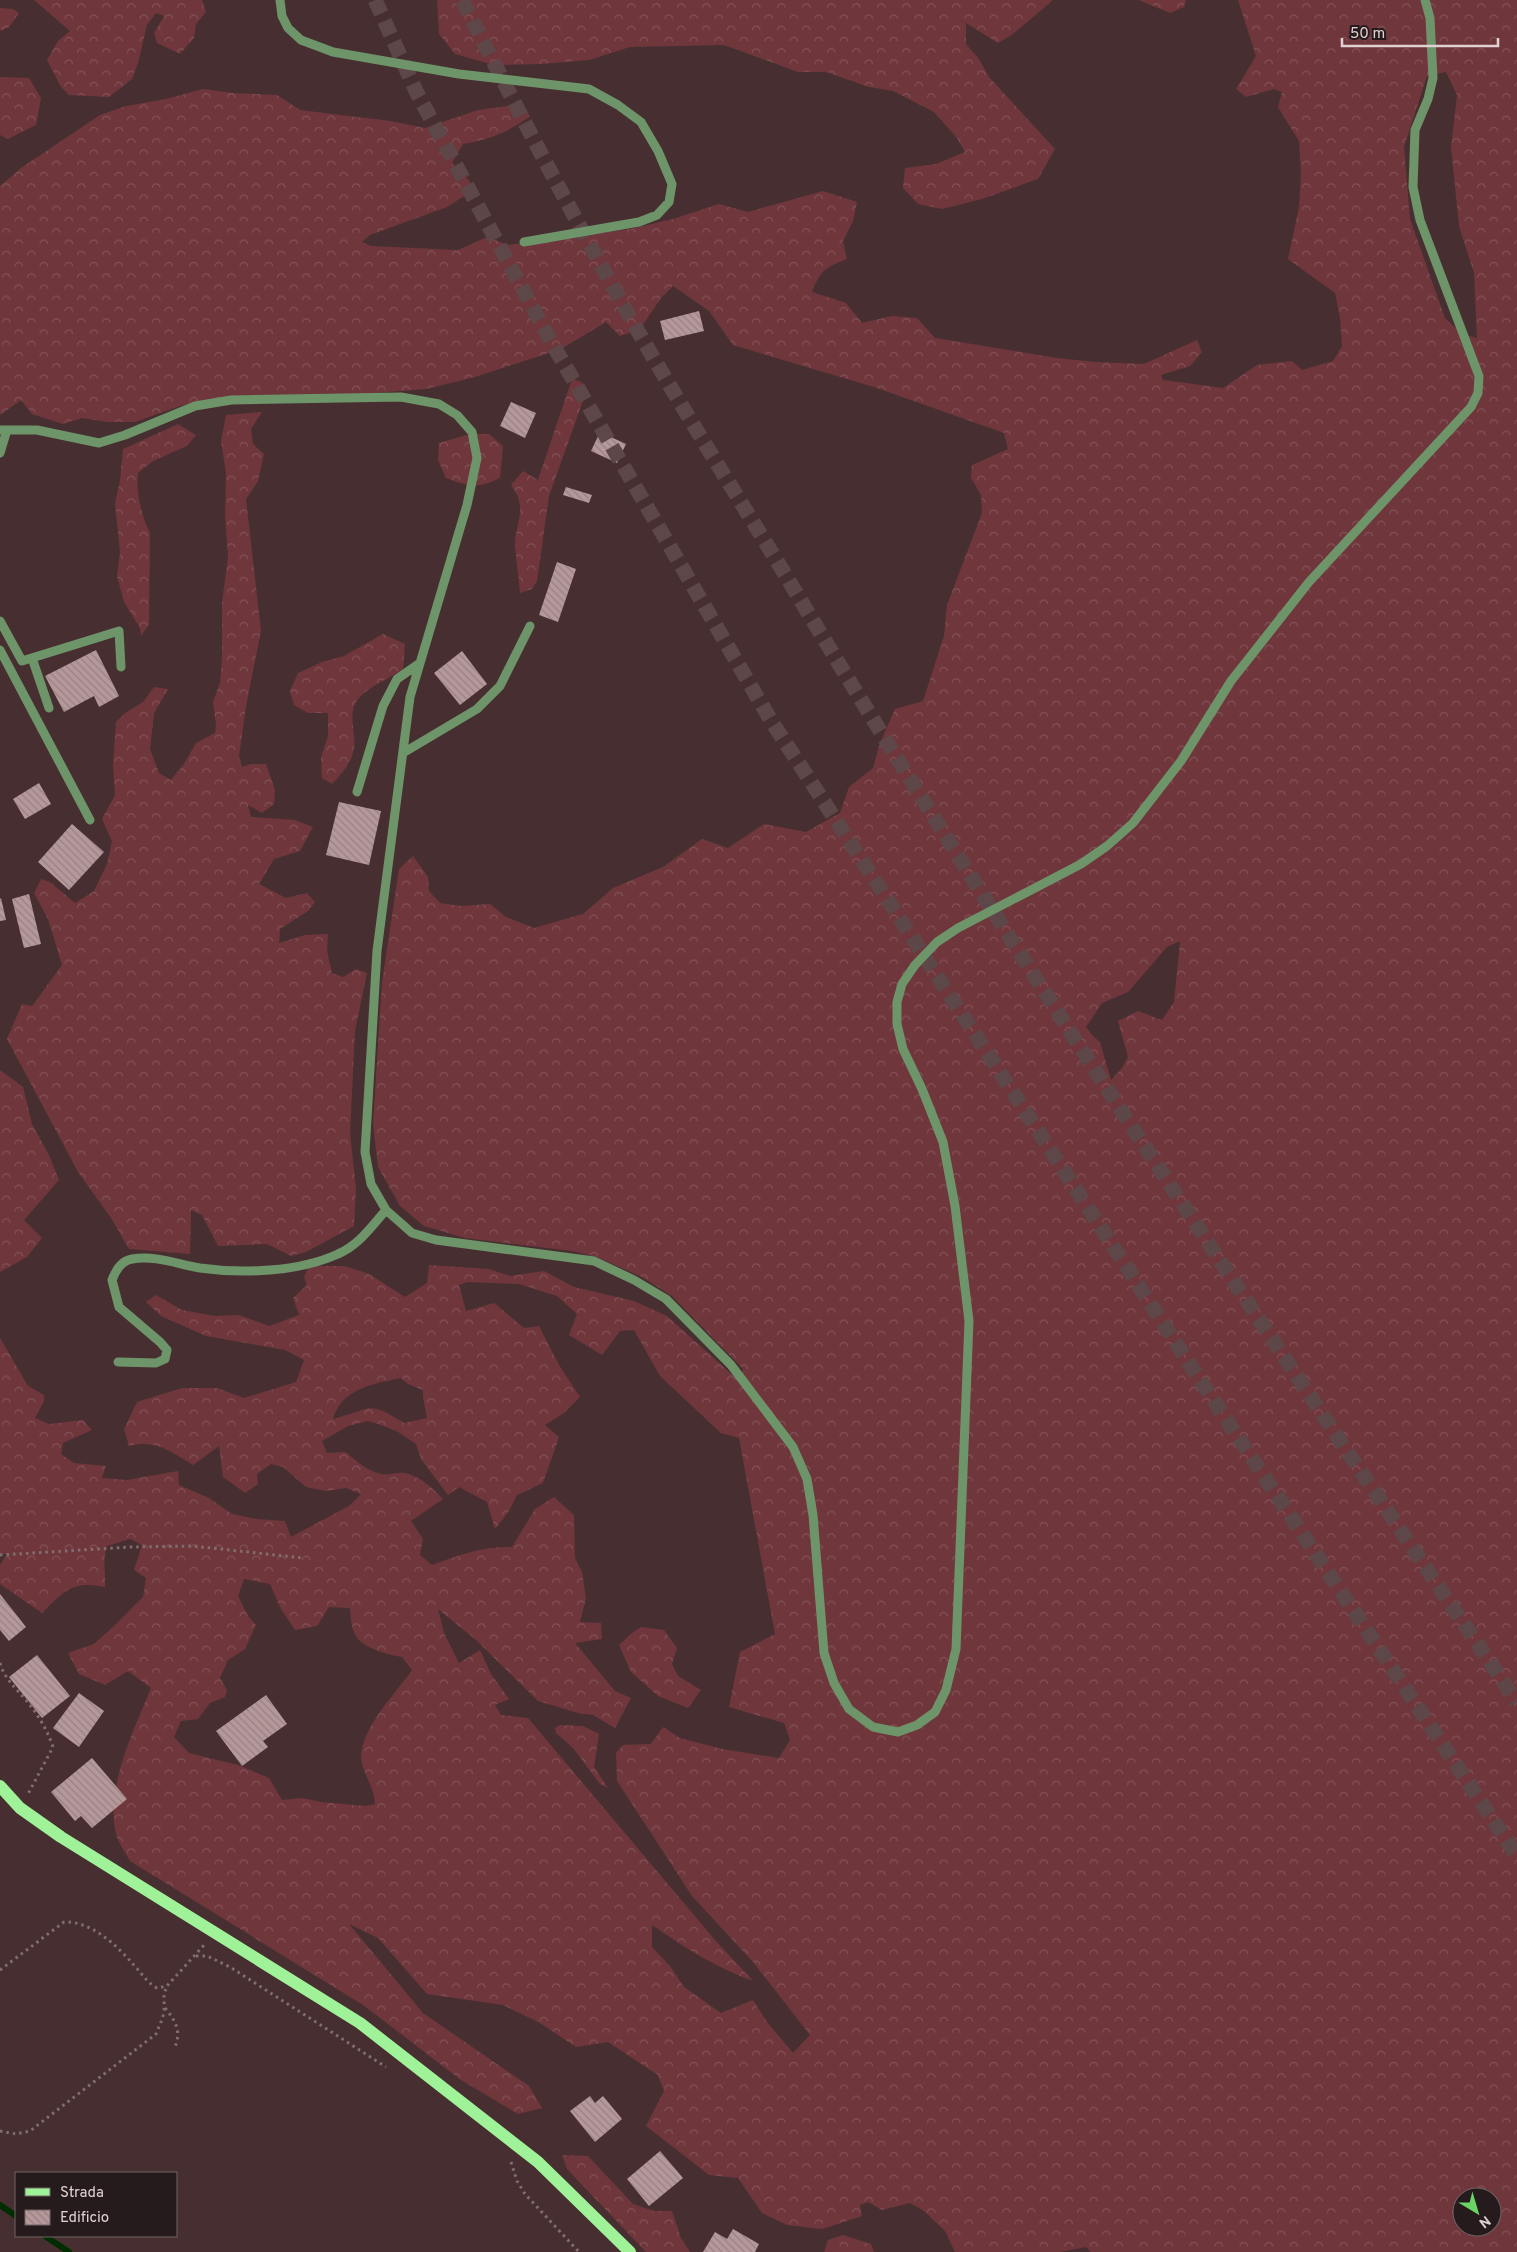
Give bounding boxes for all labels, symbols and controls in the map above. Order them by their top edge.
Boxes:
scale bar [1342,15,1498,47]
text: 50 m [1350,25,1385,44]
legend [15,2172,178,2237]
text: Strada [60,2184,104,2203]
north arrow [1452,2187,1502,2237]
text: Edificio [60,2209,109,2228]
text: N [1475,2211,1493,2231]

